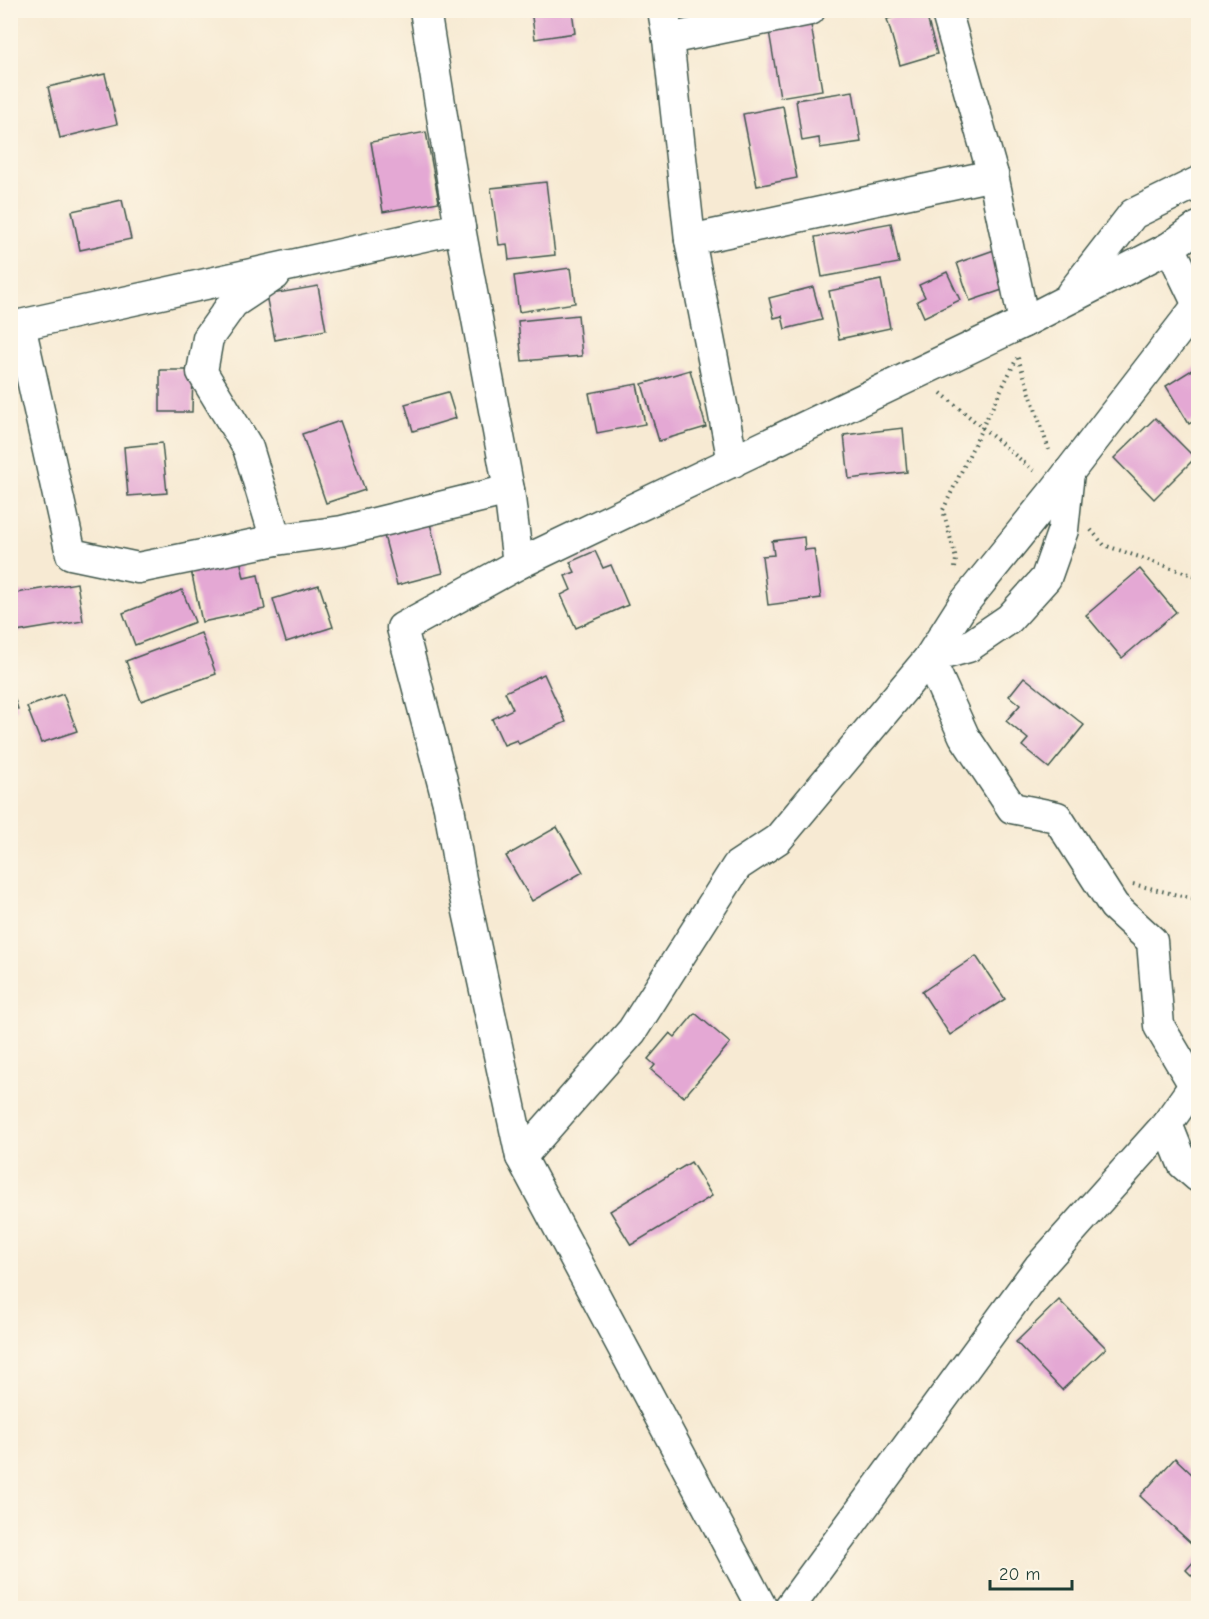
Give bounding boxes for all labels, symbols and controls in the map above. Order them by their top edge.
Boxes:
scale bar [990,1553,1072,1591]
text: 20 m [999,1564,1040,1585]

